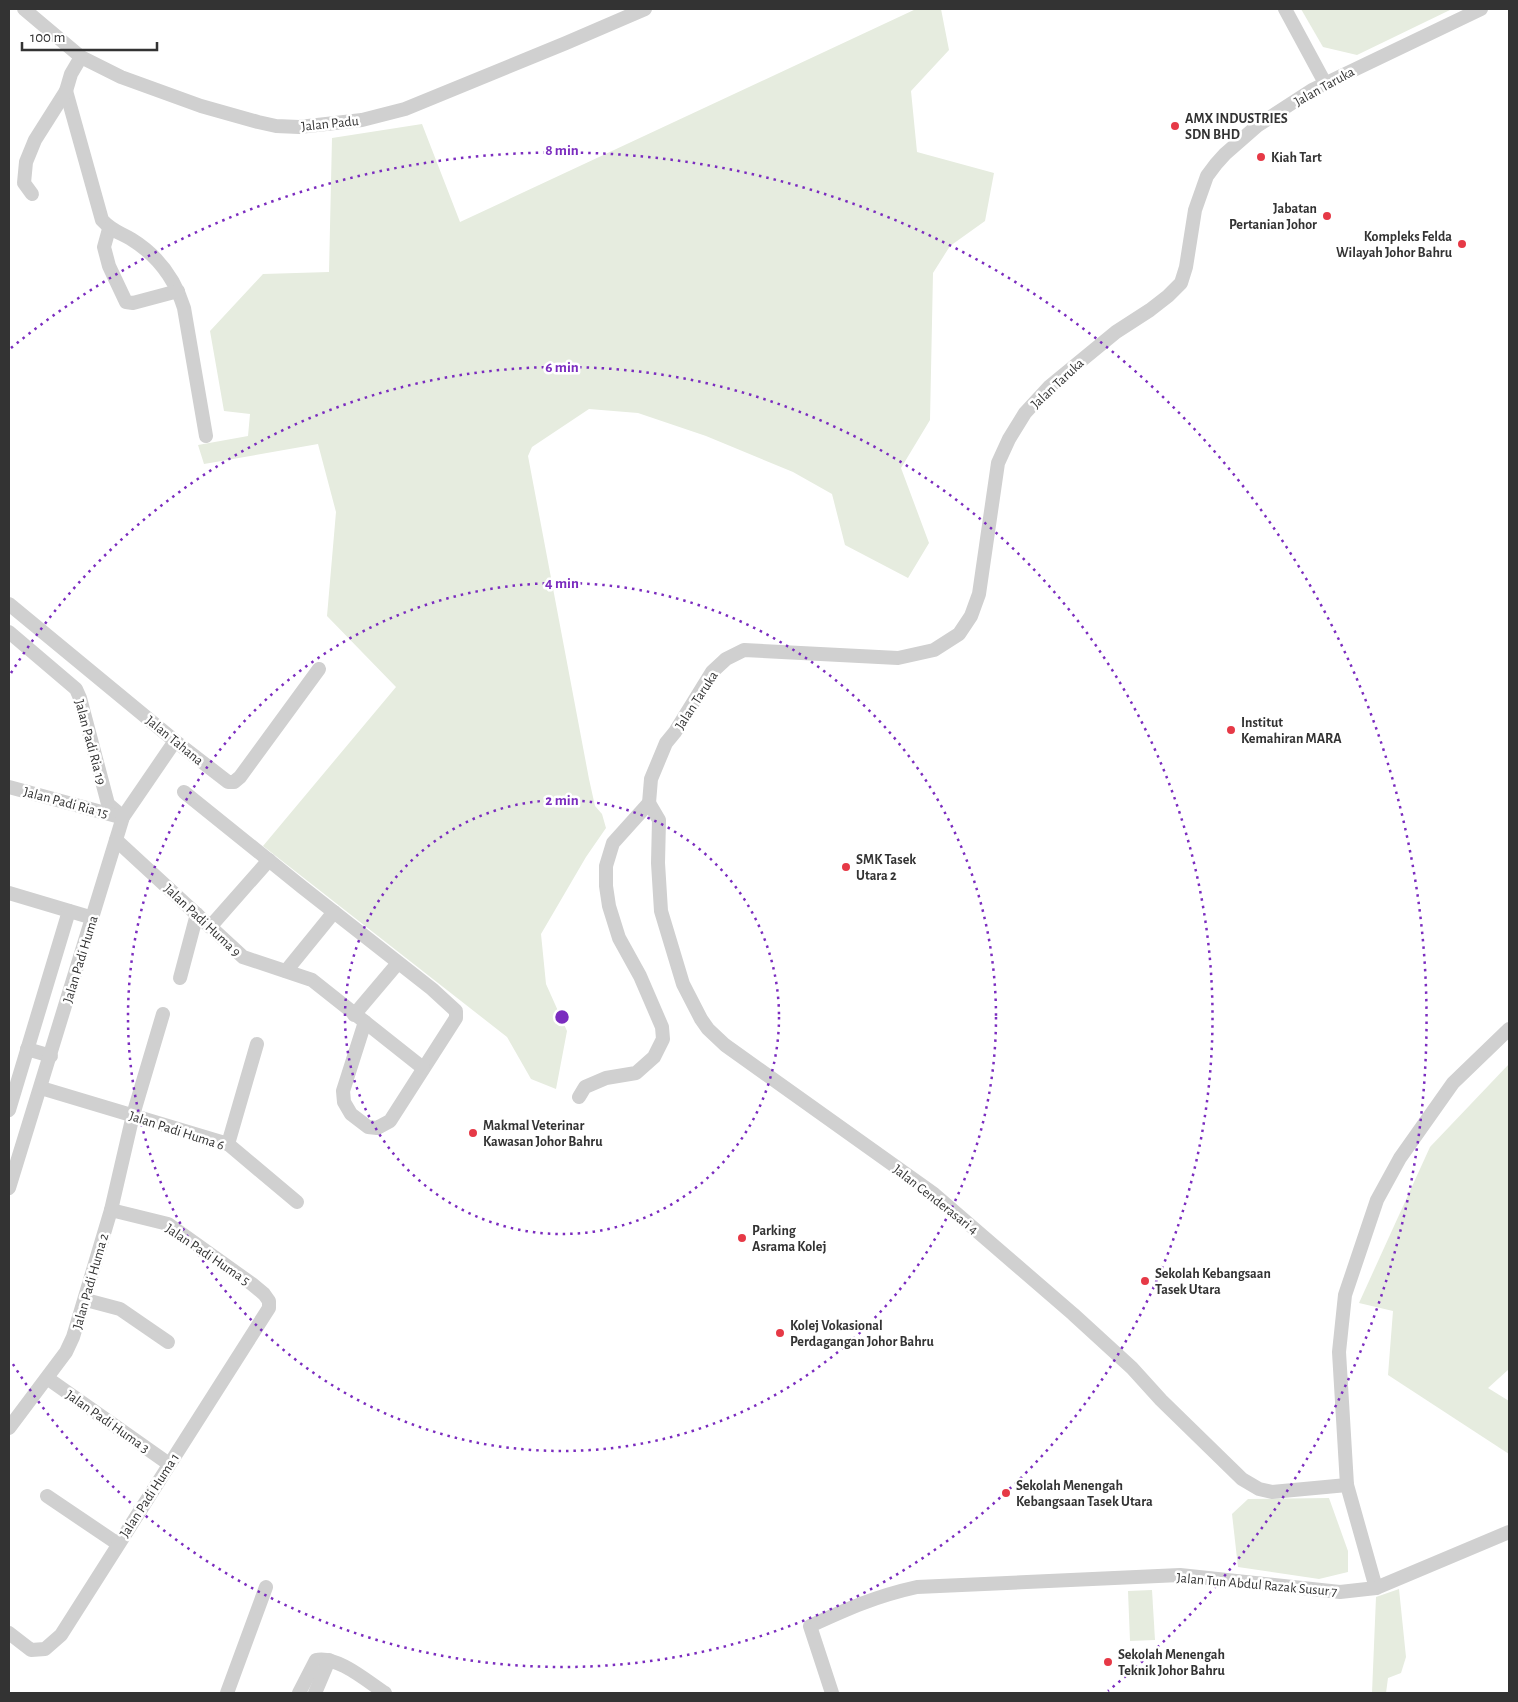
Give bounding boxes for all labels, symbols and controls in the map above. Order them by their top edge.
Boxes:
scale bar [22,20,158,52]
text: 100 m [30,30,65,45]
street label: Jalan Taruka [1292,64,1357,109]
place label: AMX INDUSTRIES SDN BHD [1185,112,1288,142]
street label: Jalan Padu [301,114,359,134]
marker: AMX INDUSTRIES SDN BHD [1169,120,1181,132]
text: 8 min [545,143,579,158]
marker: Kiah Tart [1255,151,1267,163]
place label: Kiah Tart [1271,151,1322,165]
place label: Jabatan Pertanian Johor [1229,202,1317,232]
marker: Jabatan Pertanian Johor [1321,210,1333,222]
place label: Kompleks Felda Wilayah Johor Bahru [1336,230,1453,260]
marker: Kompleks Felda Wilayah Johor Bahru [1456,238,1468,250]
street label: Jalan Taruka [1029,356,1087,411]
text: 6 min [545,360,579,375]
text: 4 min [545,576,579,591]
street label: Jalan Taruka [673,668,721,732]
street label: Jalan Padi Ria 19 [72,698,108,786]
street label: Jalan Tahana [143,713,206,768]
place label: Institut Kemahiran MARA [1241,716,1342,746]
marker: Institut Kemahiran MARA [1225,724,1237,736]
street label: Jalan Padi Ria 15 [22,785,110,821]
text: 2 min [545,793,579,808]
place label: SMK Tasek Utara 2 [856,853,916,883]
marker: SMK Tasek Utara 2 [840,861,852,873]
street label: Jalan Padi Huma 9 [161,882,243,960]
street label: Jalan Padi Huma [61,914,101,1005]
centre of rings [553,1008,571,1026]
street label: Jalan Padi Huma 6 [127,1109,226,1153]
place label: Makmal Veterinar Kawasan Johor Bahru [483,1119,603,1149]
marker: Makmal Veterinar Kawasan Johor Bahru [467,1127,479,1139]
street label: Jalan Cenderasari 4 [890,1162,981,1237]
street label: Jalan Padi Huma 5 [163,1222,252,1288]
place label: Parking Asrama Kolej [752,1224,826,1254]
street label: Jalan Padi Huma 2 [71,1232,111,1331]
marker: Parking Asrama Kolej [736,1232,748,1244]
place label: Sekolah Kebangsaan Tasek Utara [1155,1267,1271,1297]
marker: Sekolah Kebangsaan Tasek Utara [1139,1275,1151,1287]
place label: Kolej Vokasional Perdagangan Johor Bahru [790,1319,935,1349]
marker: Kolej Vokasional Perdagangan Johor Bahru [774,1327,786,1339]
street label: Jalan Padi Huma 3 [63,1388,152,1456]
street label: Jalan Padi Huma 1 [117,1451,182,1540]
place label: Sekolah Menengah Kebangsaan Tasek Utara [1016,1479,1153,1509]
marker: Sekolah Menengah Kebangsaan Tasek Utara [1000,1487,1012,1499]
street label: Jalan Tun Abdul Razak Susur 7 [1176,1571,1338,1599]
place label: Sekolah Menengah Teknik Johor Bahru [1118,1648,1225,1678]
marker: Sekolah Menengah Teknik Johor Bahru [1102,1656,1114,1668]

